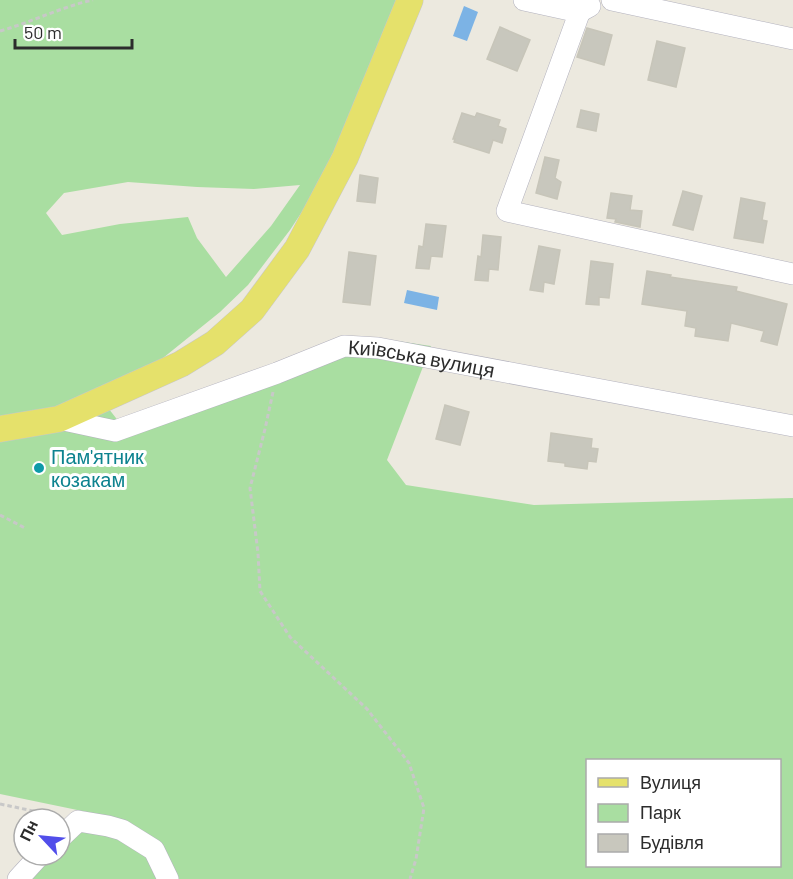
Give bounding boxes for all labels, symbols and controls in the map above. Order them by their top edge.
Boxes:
scale bar [15,12,132,50]
text: 50 m [24,21,62,43]
street label: Київська вулиця [347,334,497,382]
place label: Пам'ятник козакам [51,444,144,491]
marker: Пам'ятник козакам [32,461,46,475]
legend [586,759,781,867]
text: Вулиця [640,771,701,793]
text: Парк [640,801,681,823]
north arrow [12,807,72,867]
text: Пн [15,817,41,844]
text: Будівля [640,831,704,853]

